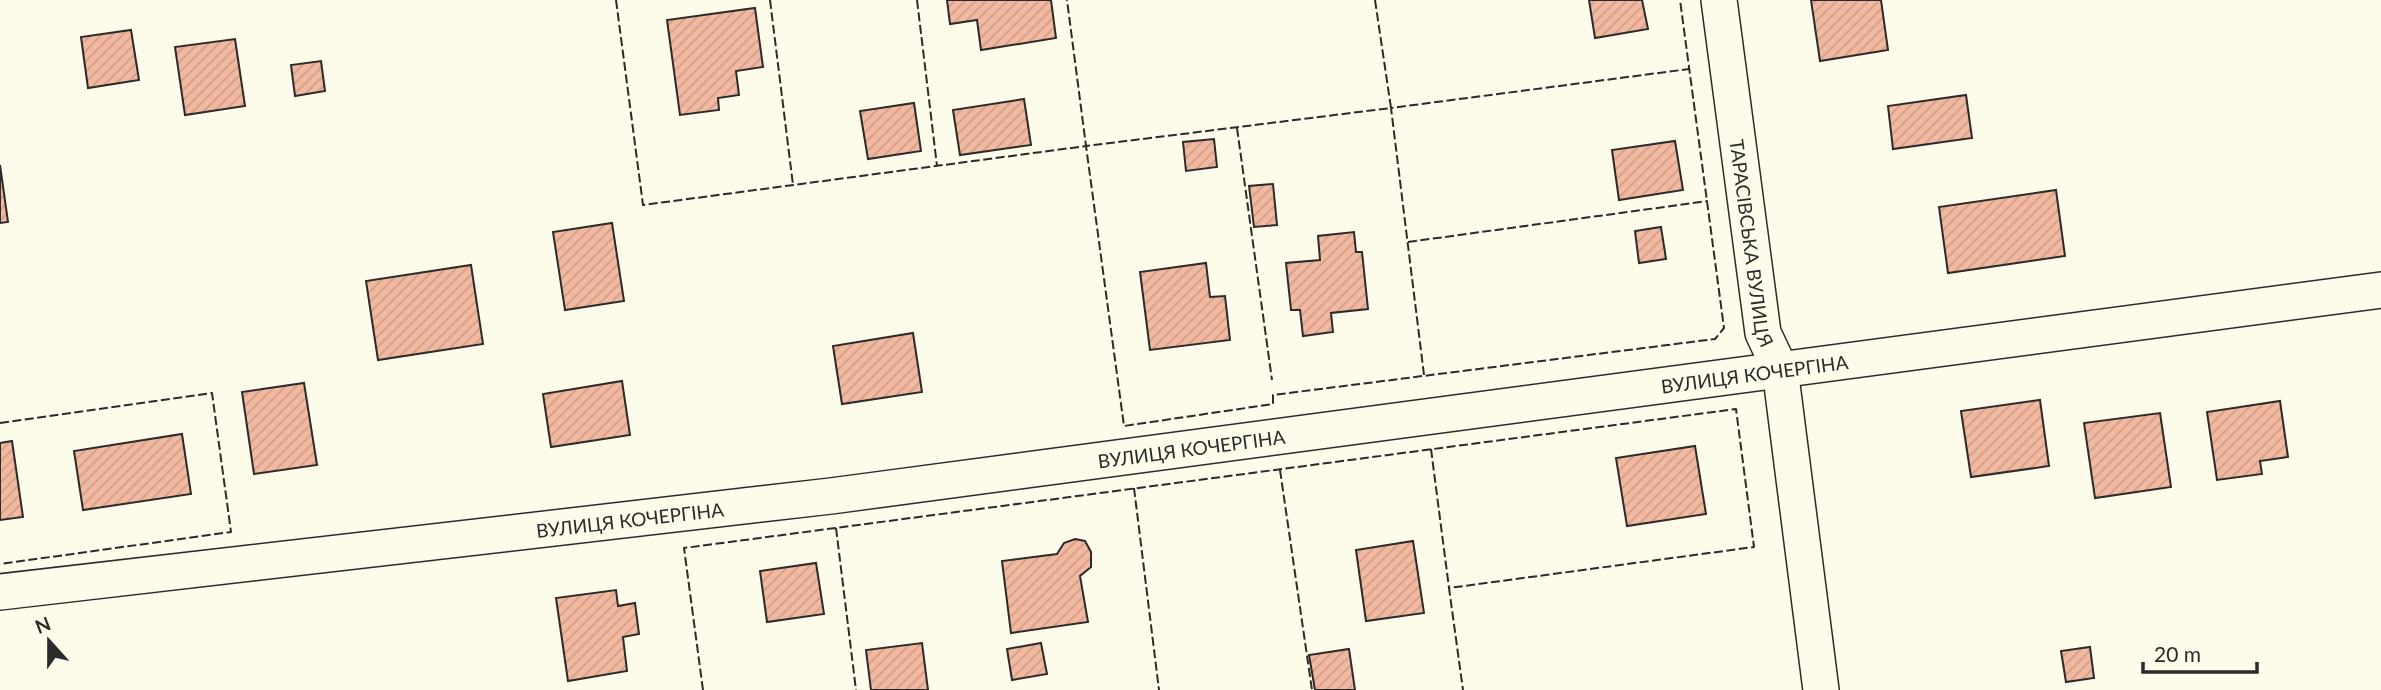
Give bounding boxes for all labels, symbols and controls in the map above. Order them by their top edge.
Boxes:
street label: ТАРАСІВСЬКА ВУЛИЦЯ [1726,138,1779,350]
street label: ВУЛИЦЯ КОЧЕРГІНА [1659,349,1850,397]
street label: ВУЛИЦЯ КОЧЕРГІНА [1096,424,1287,472]
street label: ВУЛИЦЯ КОЧЕРГІНА [535,497,725,541]
north arrow [14,606,84,676]
text: N [32,611,54,638]
scale bar [2143,630,2257,674]
text: 20 m [2154,641,2201,666]

